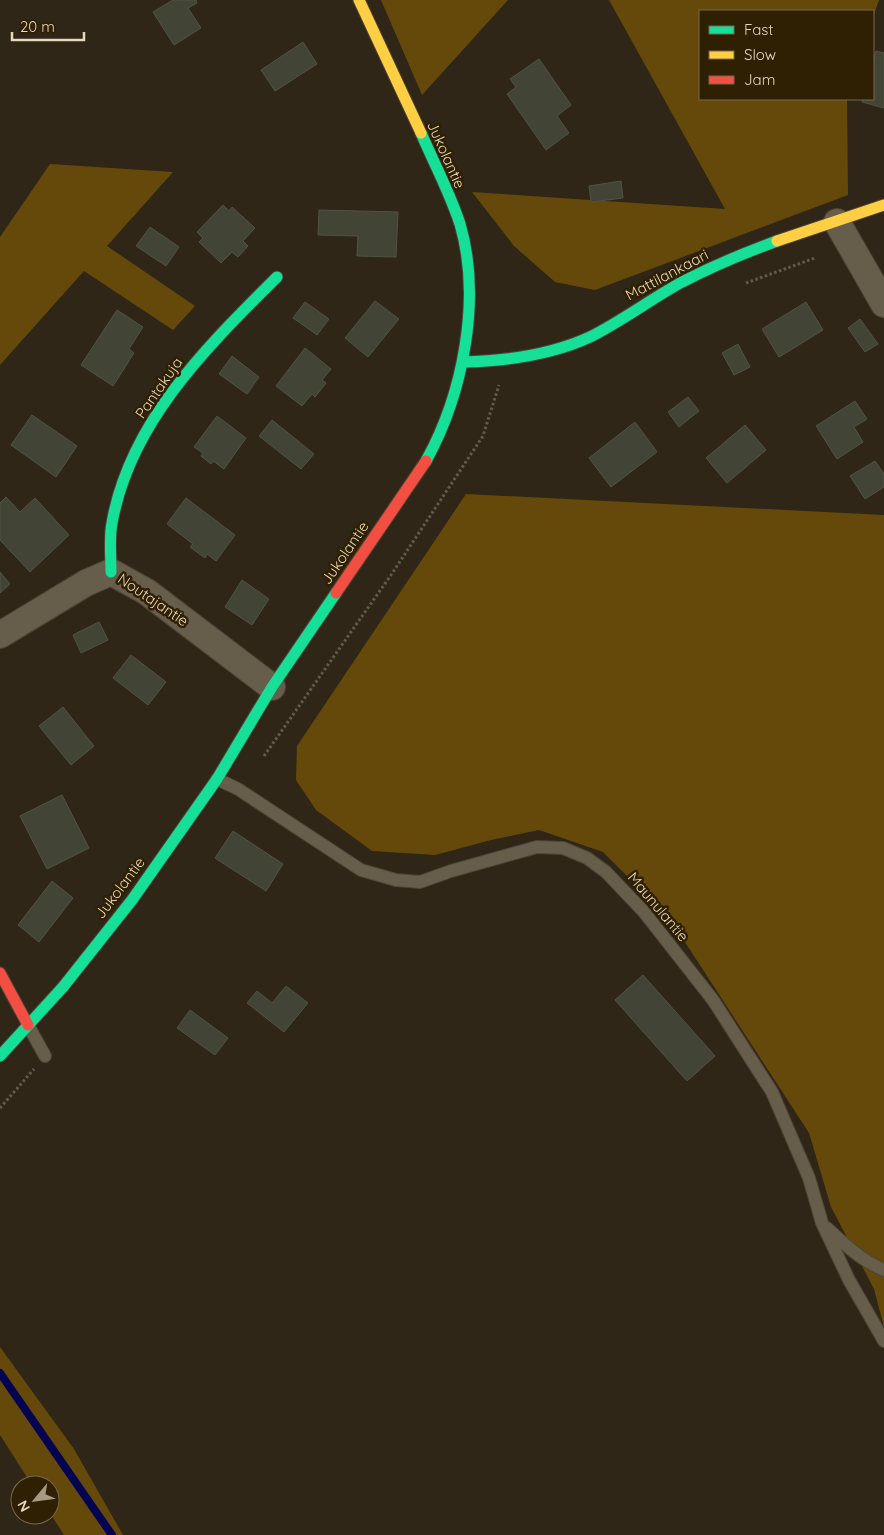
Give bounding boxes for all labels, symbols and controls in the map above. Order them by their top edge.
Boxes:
scale bar [12,10,85,42]
legend [699,10,874,100]
text: 20 m [20,17,55,36]
text: Fast [744,20,773,39]
text: Slow [744,45,776,64]
text: Jam [744,70,775,89]
street label: Jukolantie [423,118,470,191]
street label: Mattilankaari [622,245,712,304]
street label: Pantakuja [131,353,187,422]
street label: Jukolantie [317,518,373,588]
street label: Noutajantie [114,569,192,630]
street label: Jukolantie [90,853,149,922]
street label: Maunulantie [624,868,693,945]
north arrow [10,1475,60,1525]
text: N [13,1497,34,1515]

